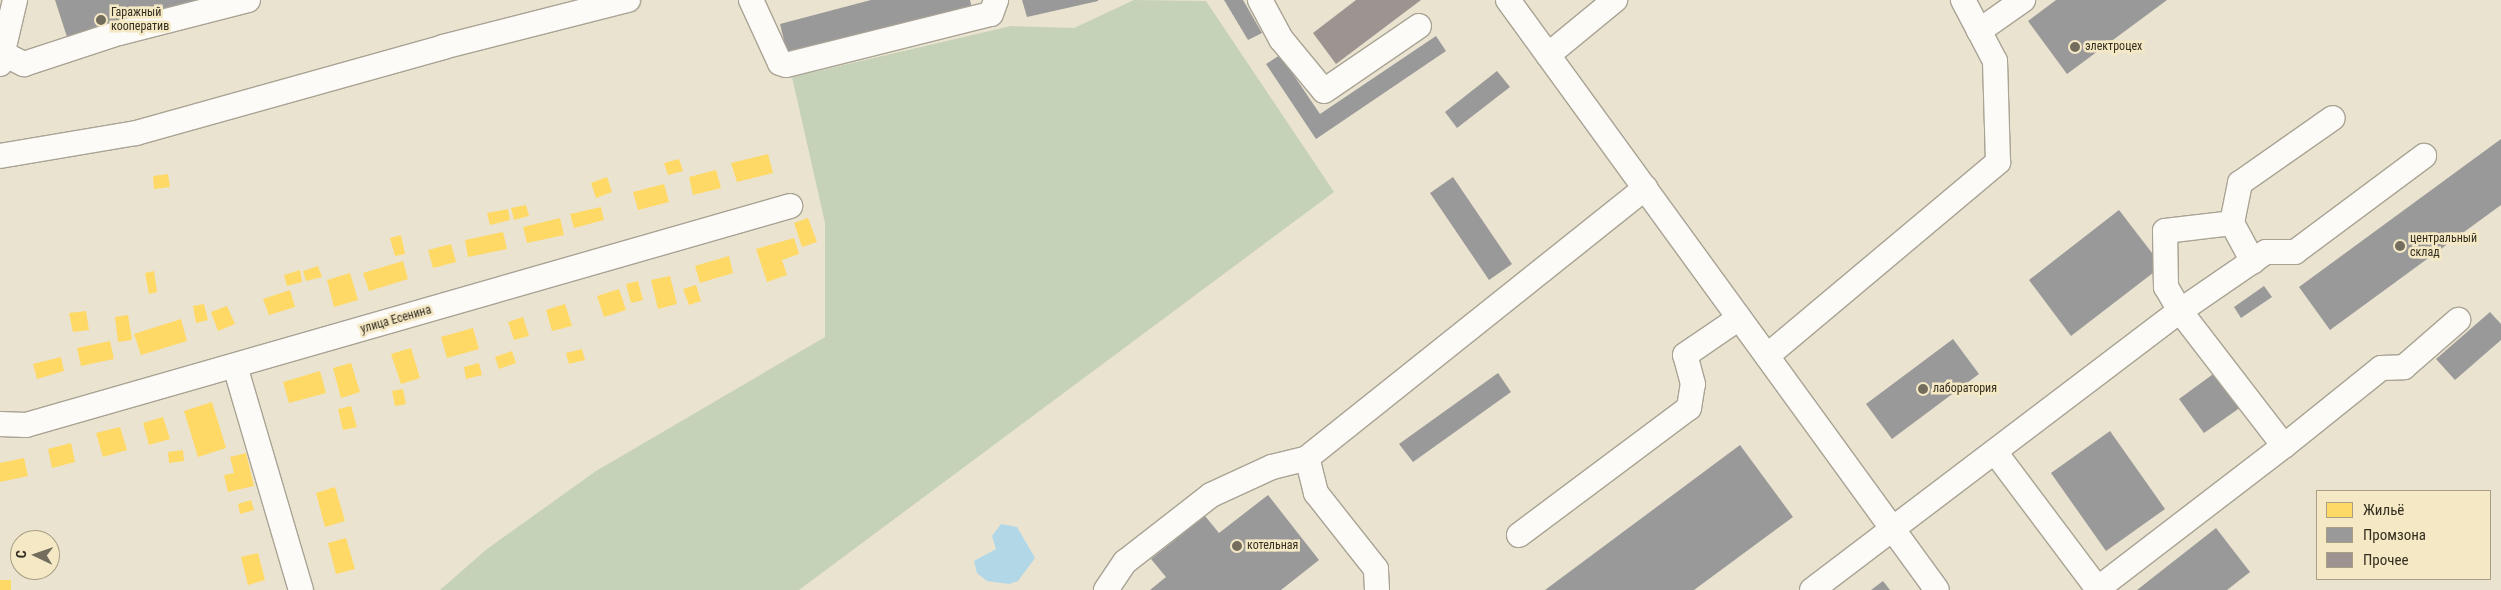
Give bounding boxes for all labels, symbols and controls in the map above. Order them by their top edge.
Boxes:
place label: Гаражный кооператив [111,6,169,34]
marker: Гаражный кооператив [95,14,107,26]
place label: электроцех [2085,40,2142,54]
marker: электроцех [2069,41,2081,53]
place label: центральный склад [2410,232,2477,260]
marker: центральный склад [2394,240,2406,252]
street label: улица Есенина [359,303,433,337]
place label: лаборатория [1933,382,1997,396]
marker: лаборатория [1917,383,1929,395]
legend [2316,490,2491,580]
text: Жильё [2363,501,2404,519]
text: Промзона [2363,526,2426,544]
north arrow [10,530,60,580]
place label: котельная [1247,539,1298,553]
marker: котельная [1231,540,1243,552]
text: С [13,550,29,559]
text: Прочее [2363,551,2409,569]

